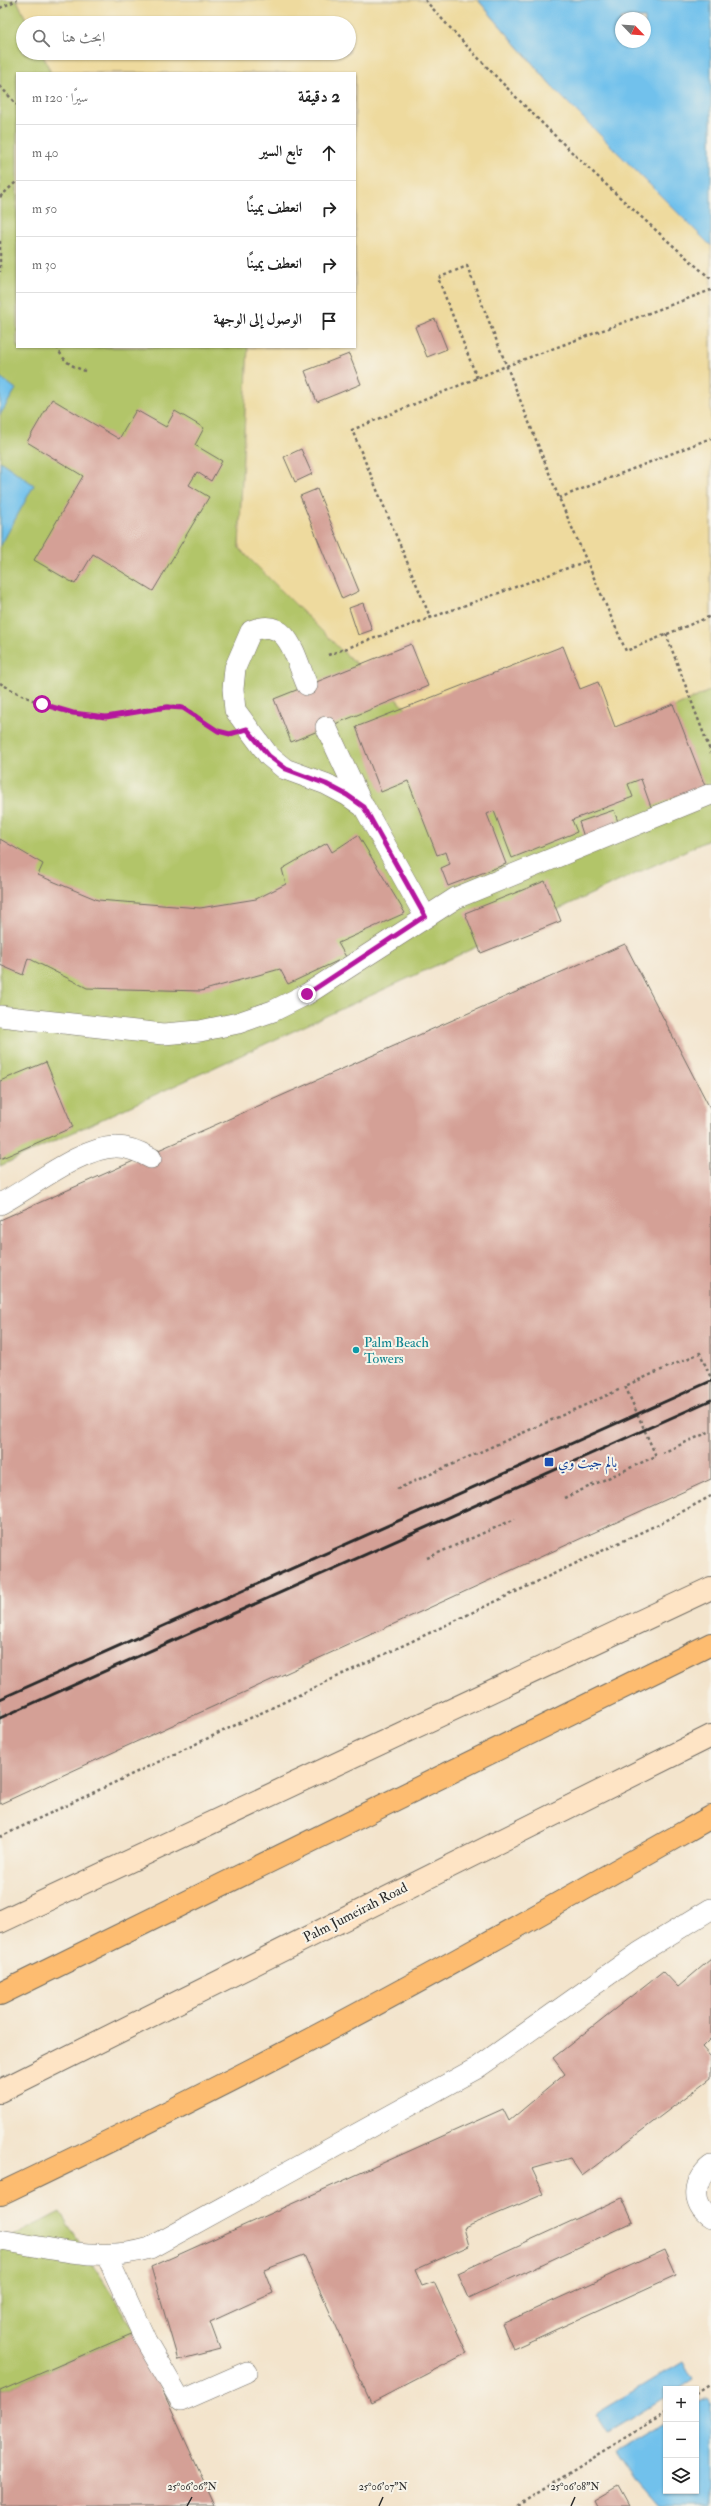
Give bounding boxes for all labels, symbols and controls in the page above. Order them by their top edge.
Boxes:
north arrow [615,12,651,48]
search box [16,16,356,60]
icon: search [30,27,52,49]
text: ابحث هنا [62,28,105,47]
text: 2 دقيقة [298,86,340,107]
text: سيرًا · 120 m [32,90,88,106]
text: تابع السير [260,142,302,161]
icon: ahead [318,142,340,164]
text: 40 m [32,145,59,161]
text: انعطف يمينًا [247,198,302,217]
icon: right [318,198,340,220]
text: 50 m [32,201,57,217]
text: انعطف يمينًا [247,254,302,273]
icon: right [318,254,340,276]
text: 30 m [32,257,57,273]
text: الوصول إلى الوجهة [214,310,302,329]
icon: arrive [318,310,340,332]
route start [33,695,51,713]
route end [298,985,316,1003]
place label: Palm Beach Towers [364,1334,429,1367]
marker: Palm Beach Towers [351,1345,361,1355]
place label: بالم جيت وي [558,1454,618,1475]
marker: بالم جيت وي [543,1456,555,1468]
street label: Palm Jumeirah Road [300,1879,410,1946]
map controls [663,2386,699,2494]
button: + [663,2386,699,2422]
button: − [663,2422,699,2458]
button: layers [663,2458,699,2494]
text: 25°06'06"N [167,2481,217,2493]
text: 25°06'07"N [359,2481,407,2493]
text: 25°06'08"N [551,2481,599,2493]

